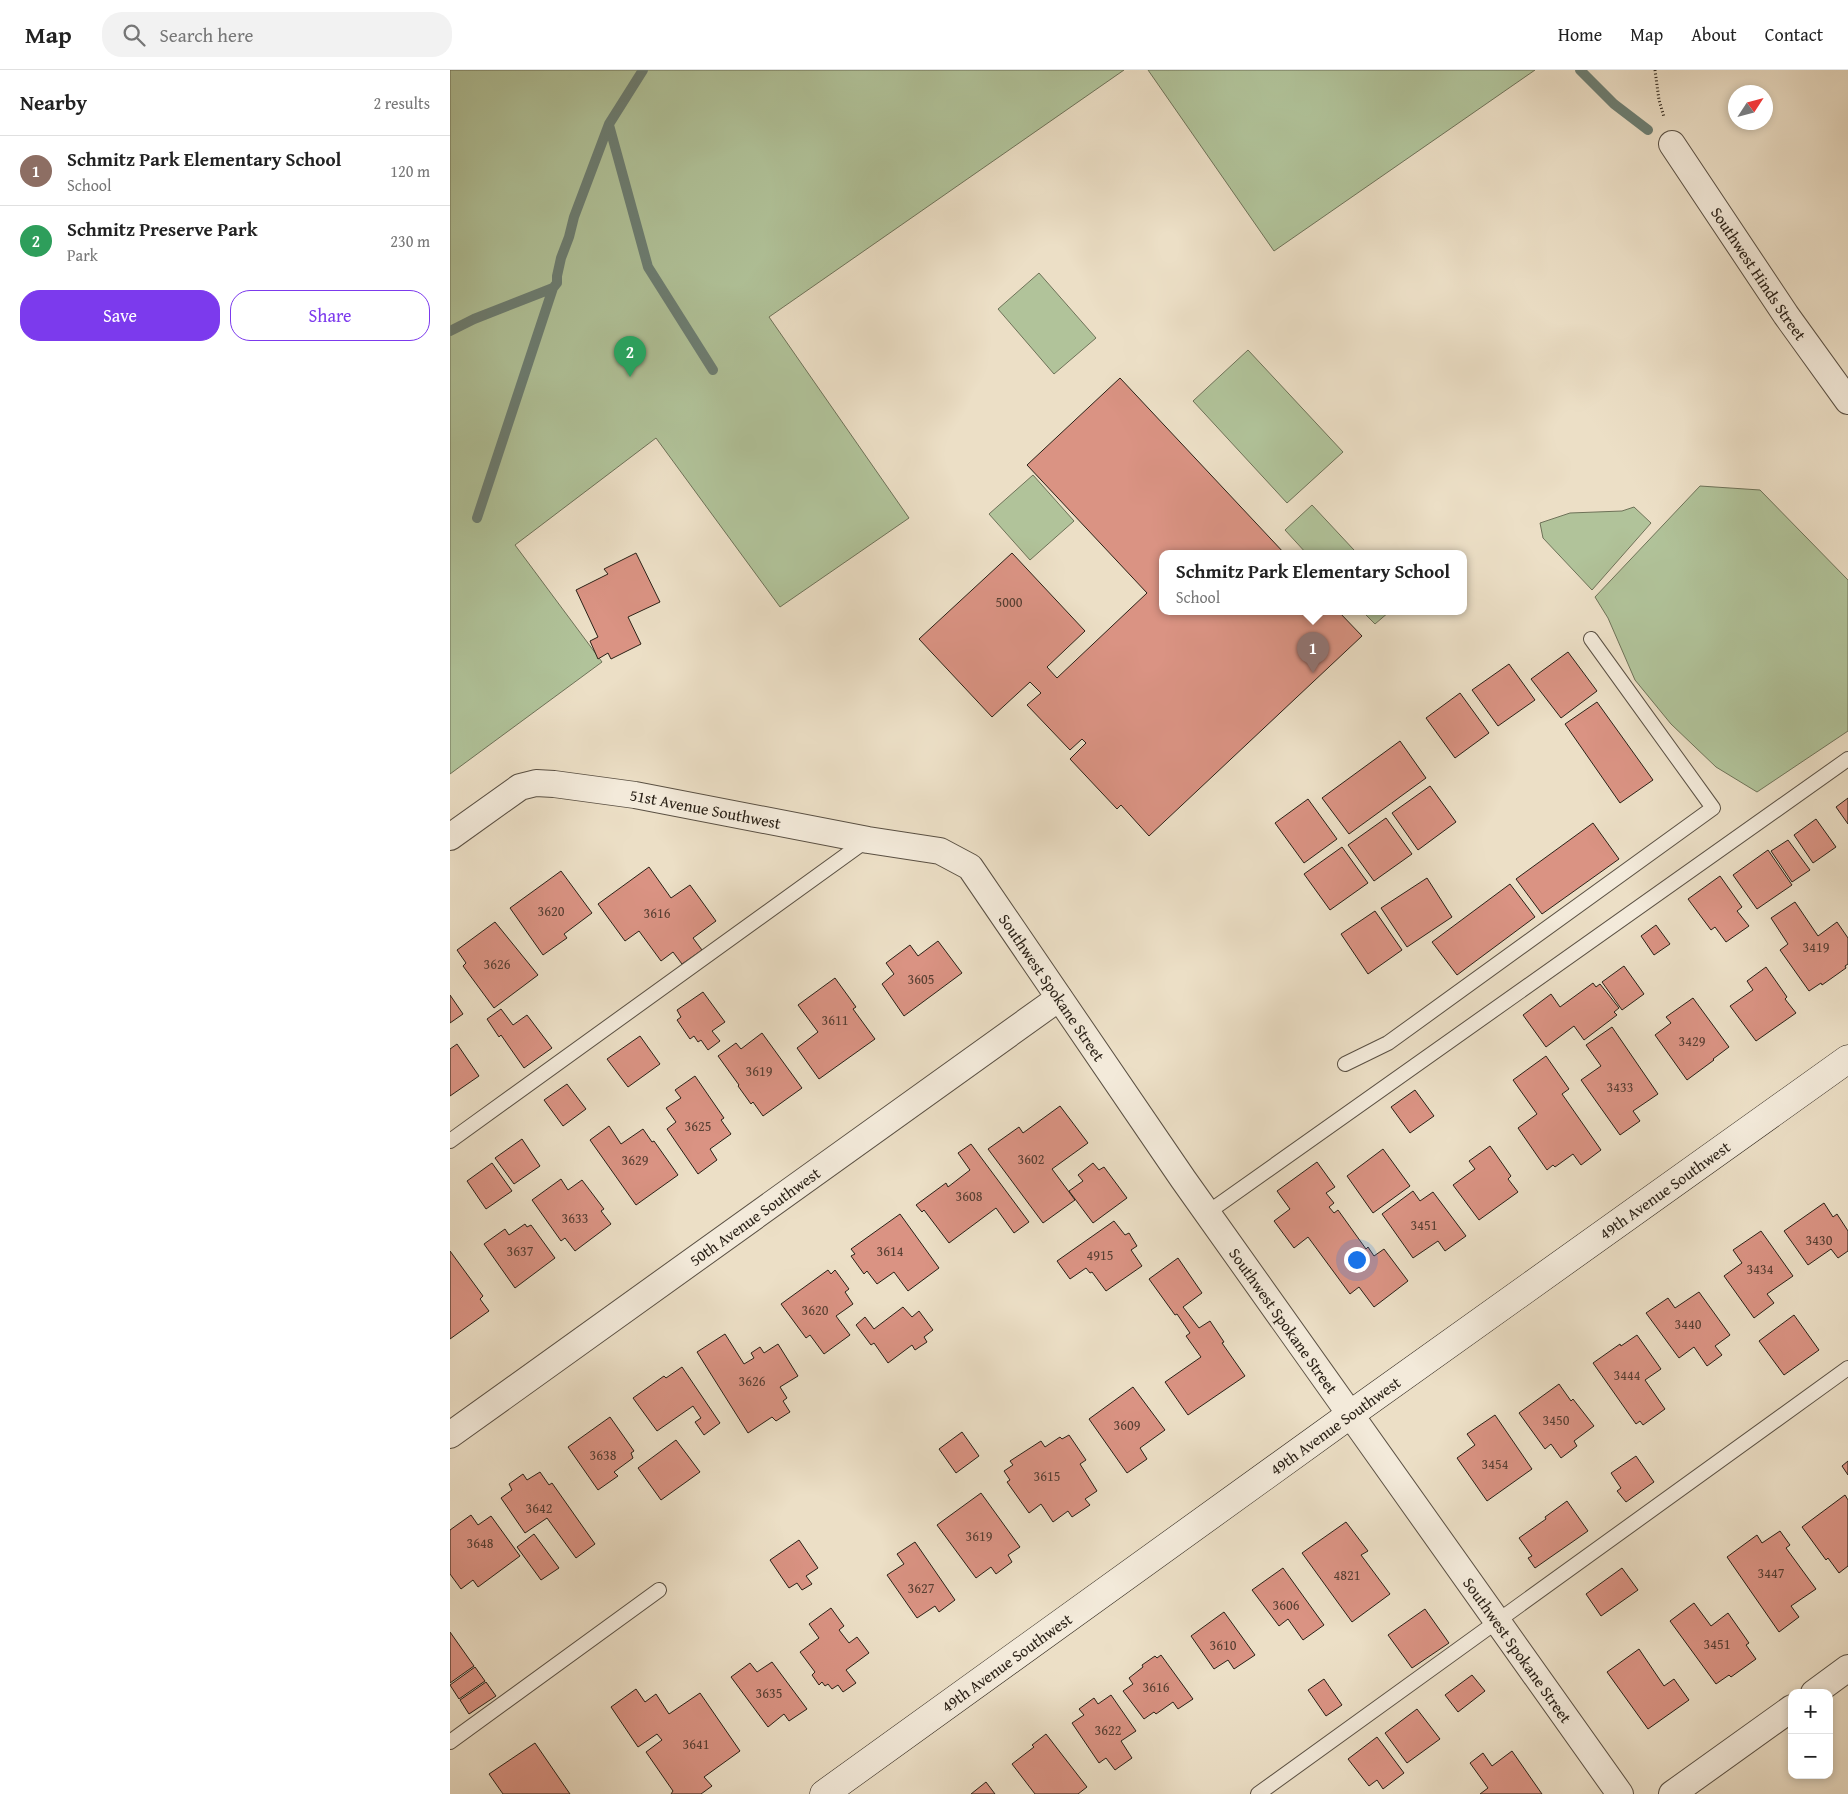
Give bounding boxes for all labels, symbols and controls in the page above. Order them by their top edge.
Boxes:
search box [102,12,452,57]
text: Map [25,17,72,52]
icon: search [120,21,148,49]
text: Search here [160,21,253,49]
text: Home [1558,21,1602,48]
text: Map [1630,21,1663,48]
text: About [1691,21,1737,48]
text: Contact [1765,21,1823,48]
north arrow [1728,85,1773,130]
text: Nearby [20,87,87,118]
text: 2 results [373,91,430,115]
text: Schmitz Park Elementary School [67,145,341,173]
text: 1 [32,159,40,183]
text: 120 m [390,159,430,183]
text: School [67,173,111,197]
street label: Southwest Hinds Street [1705,202,1813,346]
text: Schmitz Preserve Park [67,215,257,243]
text: 2 [32,229,40,253]
text: 230 m [390,229,430,253]
text: Park [67,243,98,267]
button: Save [20,290,220,341]
button: Share [230,290,430,341]
pin: 2 [614,336,646,377]
popup [1159,550,1467,615]
text: Schmitz Park Elementary School [1176,557,1450,585]
text: School [1176,585,1220,609]
house number: 5000 [996,592,1023,612]
pin: 1 [1297,632,1329,673]
street label: 51st Avenue Southwest [628,782,783,835]
house number: 3620 [538,901,565,921]
house number: 3616 [644,903,671,923]
street label: Southwest Spokane Street [993,909,1111,1066]
house number: 3419 [1803,937,1830,957]
house number: 3626 [484,954,511,974]
house number: 3605 [908,969,934,989]
house number: 3611 [822,1010,848,1030]
house number: 3429 [1679,1031,1706,1051]
house number: 3619 [746,1061,773,1081]
house number: 3433 [1607,1077,1633,1097]
house number: 3625 [685,1116,711,1136]
street label: 49th Avenue Southwest [1594,1135,1735,1245]
house number: 3602 [1018,1149,1044,1169]
house number: 3629 [622,1150,649,1170]
street label: 50th Avenue Southwest [684,1161,825,1272]
house number: 3608 [956,1186,983,1206]
house number: 3633 [562,1208,588,1228]
house number: 3451 [1411,1215,1437,1235]
house number: 3430 [1806,1230,1833,1250]
house number: 3637 [507,1241,534,1261]
house number: 3614 [877,1241,904,1261]
street label: Southwest Spokane Street [1223,1243,1344,1399]
house number: 4915 [1087,1245,1113,1265]
your location [1344,1247,1370,1273]
house number: 3434 [1747,1259,1774,1279]
house number: 3620 [802,1300,829,1320]
house number: 3440 [1675,1314,1702,1334]
house number: 3444 [1614,1365,1641,1385]
street label: 49th Avenue Southwest [1265,1370,1406,1481]
house number: 3626 [739,1371,766,1391]
house number: 3450 [1543,1410,1570,1430]
house number: 3609 [1114,1415,1141,1435]
house number: 3638 [590,1445,617,1465]
house number: 3454 [1482,1454,1509,1474]
house number: 3615 [1034,1466,1060,1486]
house number: 3642 [526,1498,552,1518]
house number: 3619 [966,1526,993,1546]
house number: 3648 [467,1533,494,1553]
house number: 3447 [1758,1563,1785,1583]
house number: 4821 [1334,1565,1360,1585]
street label: Southwest Spokane Street [1457,1572,1578,1728]
house number: 3627 [908,1578,935,1598]
house number: 3606 [1273,1595,1300,1615]
street label: 49th Avenue Southwest [936,1607,1077,1718]
house number: 3451 [1704,1634,1730,1654]
house number: 3610 [1210,1635,1237,1655]
house number: 3616 [1143,1677,1170,1697]
house number: 3635 [756,1683,782,1703]
map controls [1788,1689,1833,1779]
button: + [1788,1689,1833,1734]
house number: 3622 [1095,1720,1121,1740]
house number: 3641 [683,1734,709,1754]
button: − [1788,1734,1833,1779]

